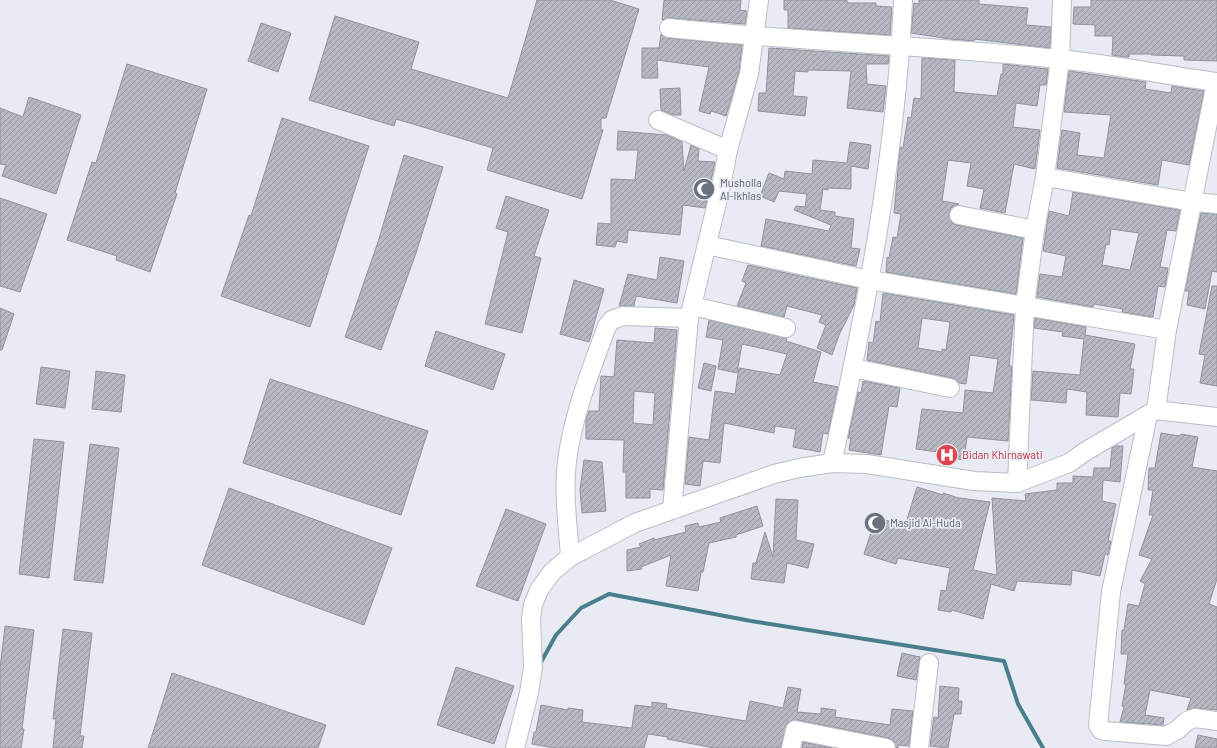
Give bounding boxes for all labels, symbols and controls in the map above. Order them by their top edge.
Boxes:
mosque icon: Musholla Al-Ikhlas [691,176,717,202]
place label: Musholla Al-Ikhlas [720,176,762,202]
hospital icon: Bidan Khirnawati [934,442,960,468]
place label: Bidan Khirnawati [962,448,1043,461]
mosque icon: Masjid Al-Huda [862,510,888,536]
place label: Masjid Al-Huda [890,516,961,529]

